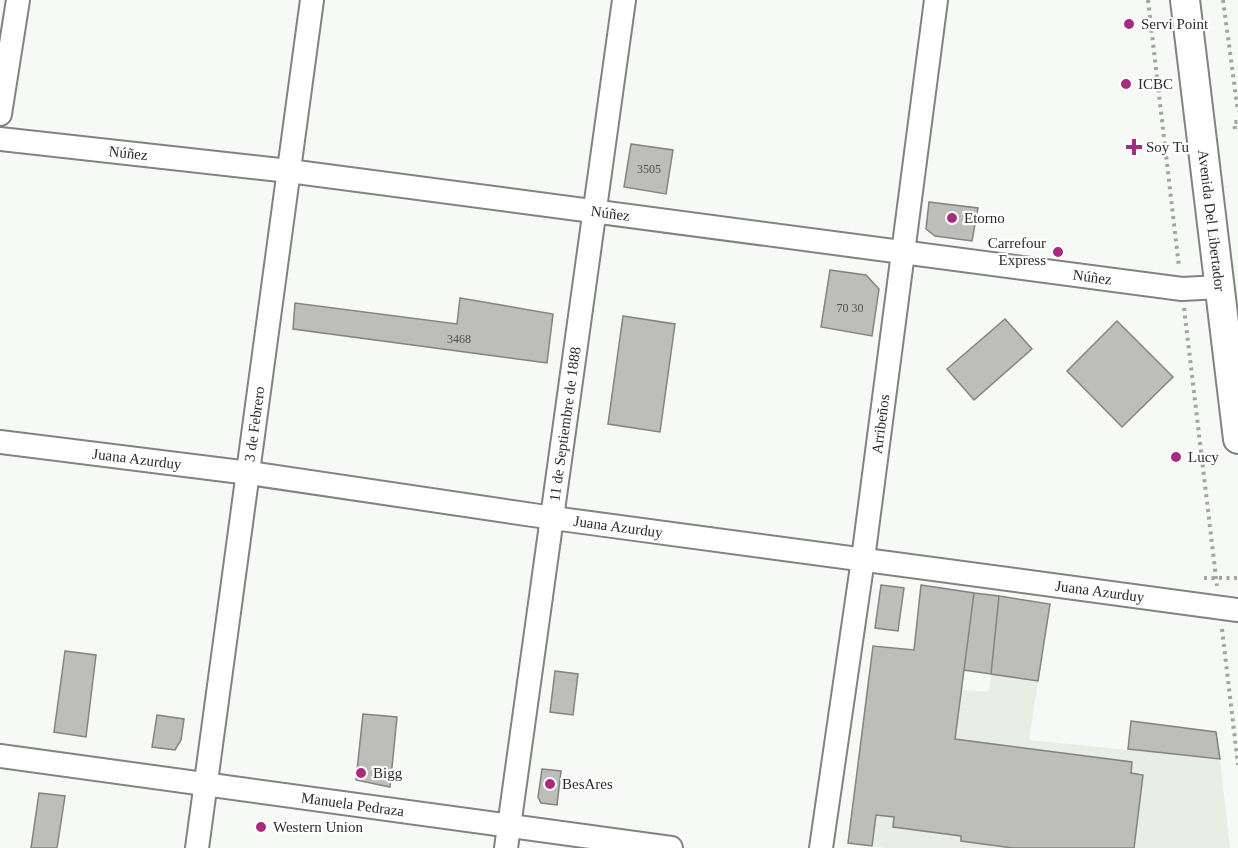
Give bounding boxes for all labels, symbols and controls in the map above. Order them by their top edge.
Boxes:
place label: Servi Point [1141,16,1209,32]
marker: Servi Point [1122,17,1136,31]
place label: ICBC [1138,76,1173,92]
marker: ICBC [1119,77,1133,91]
place label: Soy Tu [1146,139,1189,155]
marker: Soy Tu [1127,140,1141,154]
street label: Núñez [108,143,149,163]
street label: Avenida Del Libertador [1195,149,1228,292]
house number: 3505 [637,162,661,176]
street label: Núñez [590,203,631,224]
place label: Etorno [964,210,1005,226]
marker: Etorno [945,211,959,225]
place label: Carrefour Express [988,235,1046,268]
marker: Carrefour Express [1051,245,1065,259]
street label: Núñez [1072,267,1113,288]
house number: 70 30 [837,301,864,315]
house number: 3468 [447,332,471,346]
street label: 11 de Septiembre de 1888 [546,346,584,503]
street label: 3 de Febrero [241,385,268,463]
street label: Arribeños [869,393,892,455]
street label: Juana Azurduy [91,446,183,473]
place label: Lucy [1188,449,1219,465]
marker: Lucy [1169,450,1183,464]
street label: Juana Azurduy [573,513,664,541]
street label: Juana Azurduy [1054,578,1146,605]
place label: Bigg [373,765,403,781]
marker: Bigg [354,766,368,780]
place label: BesAres [562,776,613,792]
marker: BesAres [543,777,557,791]
street label: Manuela Pedraza [300,789,406,819]
place label: Western Union [273,819,364,835]
marker: Western Union [254,820,268,834]

